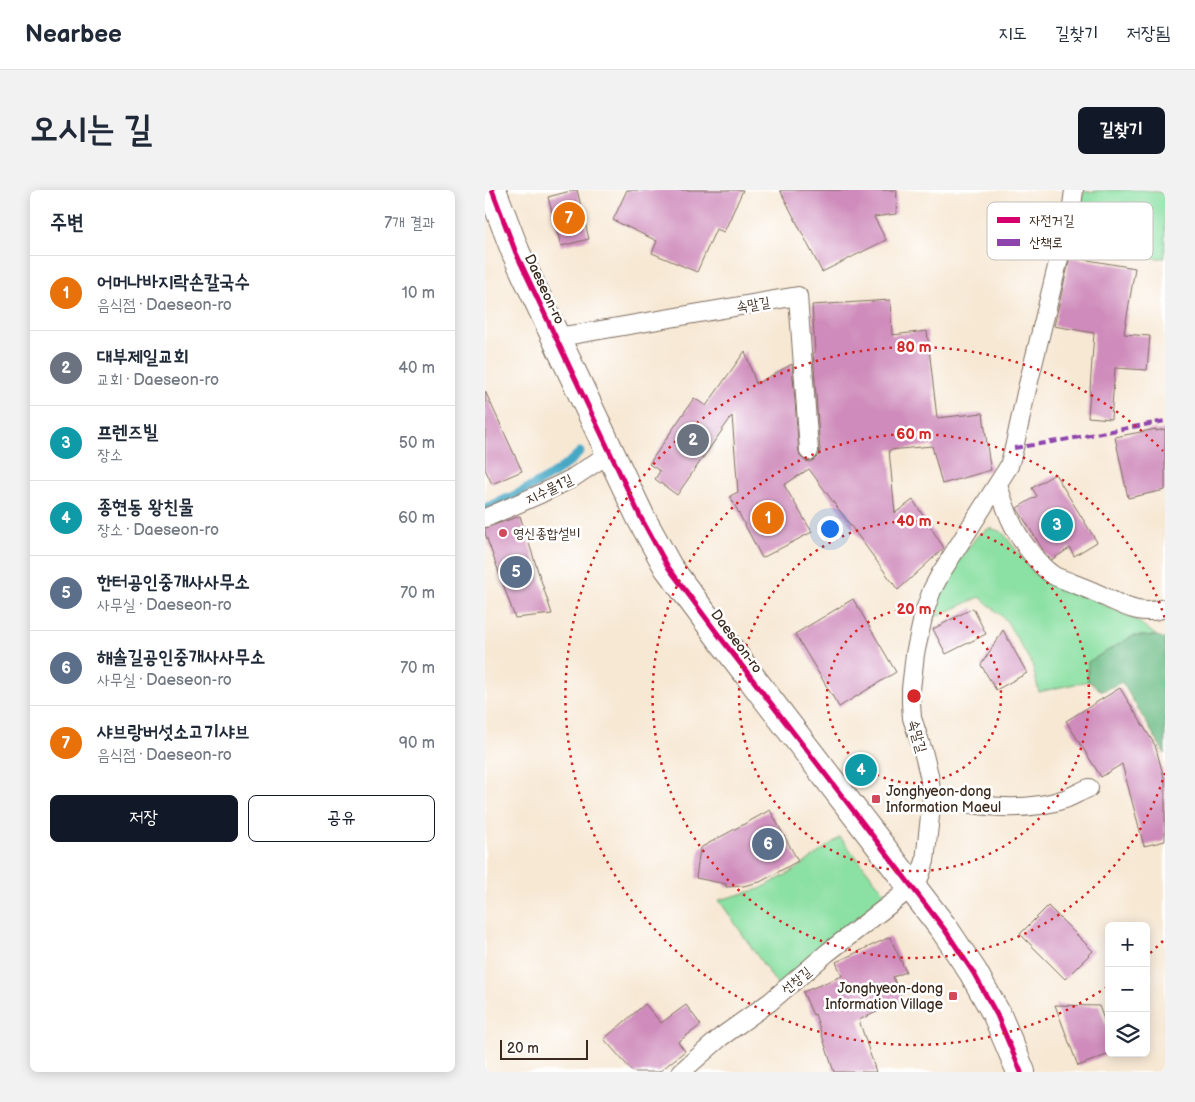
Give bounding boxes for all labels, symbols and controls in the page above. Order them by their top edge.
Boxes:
text: Nearbee [25,20,122,49]
text: 지도 [998,23,1027,44]
text: 길찾기 [1055,23,1099,44]
text: 저장됨 [1127,23,1170,44]
button: 길찾기 [1078,107,1165,154]
text: 오시는 길 [30,108,152,151]
pin: 7 [553,199,585,237]
legend [987,202,1153,260]
text: 주변 [50,210,84,235]
text: 자전거길 [1029,212,1075,229]
text: 7개 결과 [384,214,435,233]
text: 산책로 [1029,234,1063,251]
street label: Daeseon-ro [521,252,568,327]
text: 어머나바지락손칼국수 [97,271,250,294]
text: 1 [63,284,69,303]
text: 10 m [402,284,435,303]
street label: 속말길 [735,293,772,316]
text: 음식점 · Daeseon-ro [97,296,232,315]
text: 80 m [896,338,932,357]
text: 대부제일교회 [97,346,189,369]
text: 2 [61,359,71,378]
text: 40 m [398,359,435,378]
text: 교회 · Daeseon-ro [97,371,219,390]
text: 프렌즈빌 [97,421,158,444]
pin: 2 [677,421,709,459]
text: 60 m [896,425,932,444]
text: 3 [61,434,71,453]
text: 50 m [399,434,435,453]
text: 장소 [97,446,123,465]
street label: 지수물1길 [523,470,576,508]
text: 종현동 왕친물 [97,496,194,519]
pin: 1 [752,499,784,537]
pin: 3 [1041,506,1073,544]
text: 4 [61,509,71,528]
text: 60 m [398,509,435,528]
text: 40 m [896,512,932,531]
your location [817,516,843,542]
text: 장소 · Daeseon-ro [97,521,219,540]
place label: 영신종합설비 [513,525,581,542]
marker: 영신종합설비 [497,527,509,539]
pin: 5 [500,553,532,591]
text: 한터공인중개사사무소 [97,571,250,594]
text: 5 [61,584,71,603]
text: 70 m [400,584,435,603]
text: 사무실 · Daeseon-ro [97,596,232,615]
text: 20 m [897,600,932,619]
street label: Daeseon-ro [707,606,766,676]
text: 해솔길공인중개사사무소 [97,646,265,669]
text: 6 [61,659,71,678]
text: 70 m [400,659,435,678]
text: 사무실 · Daeseon-ro [97,671,232,690]
centre of rings [905,687,923,705]
street label: 속말길 [905,718,931,755]
text: 샤브랑버섯소고기샤브 [97,721,250,744]
text: 7 [62,734,70,753]
text: 90 m [399,734,435,753]
text: 음식점 · Daeseon-ro [97,746,232,765]
pin: 4 [845,751,877,789]
place label: Jonghyeon-dong Information Maeul [886,783,1001,816]
marker: Jonghyeon-dong Information Maeul [870,793,882,805]
button: 저장 [50,795,238,842]
button: 공유 [248,795,435,842]
pin: 6 [752,825,784,863]
map controls [1105,922,1150,1057]
button: + [1105,922,1150,967]
street label: 선창길 [778,963,815,998]
button: − [1105,967,1150,1012]
place label: Jonghyeon-dong Information Village [825,980,943,1013]
marker: Jonghyeon-dong Information Village [947,990,959,1002]
button: layers [1105,1012,1150,1057]
scale bar [500,1037,587,1060]
text: 20 m [507,1040,539,1057]

